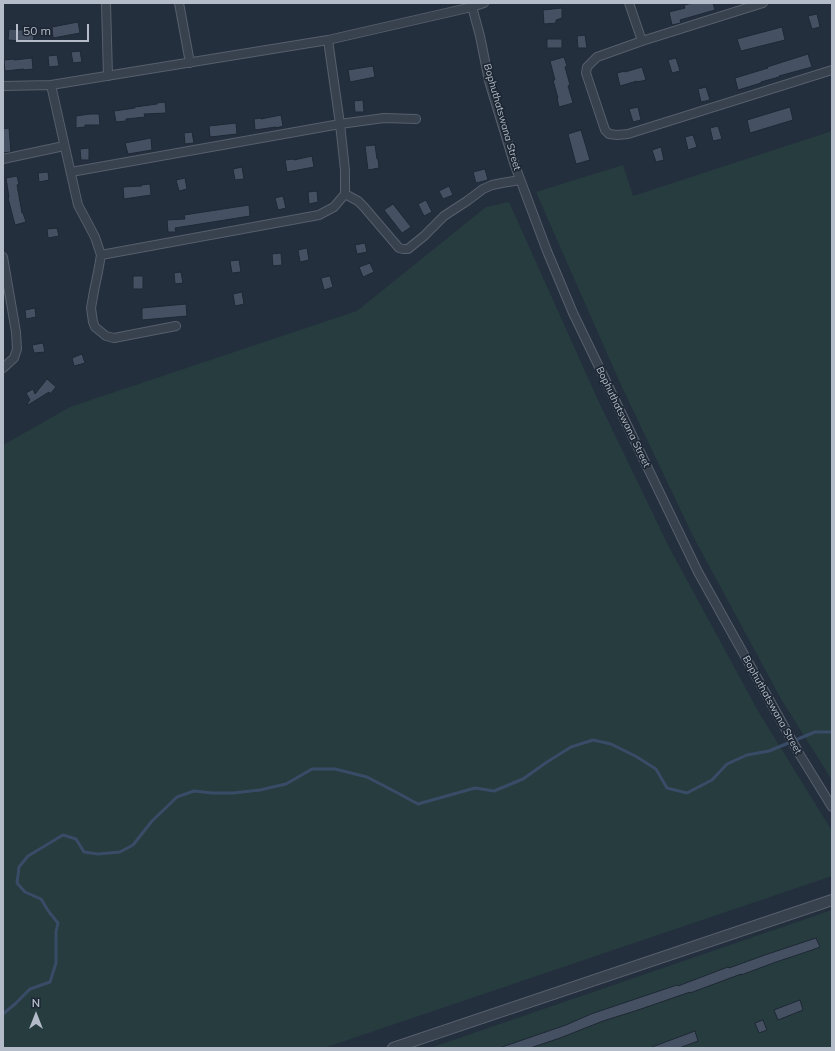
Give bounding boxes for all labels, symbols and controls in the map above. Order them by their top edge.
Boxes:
scale bar [18,16,91,42]
text: 50 m [23,23,51,38]
street label: Bophuthatswana Street [481,62,523,172]
street label: Bophuthatswana Street [593,365,653,469]
street label: Bophuthatswana Street [740,654,804,756]
north arrow [16,995,56,1035]
text: N [32,996,40,1010]

